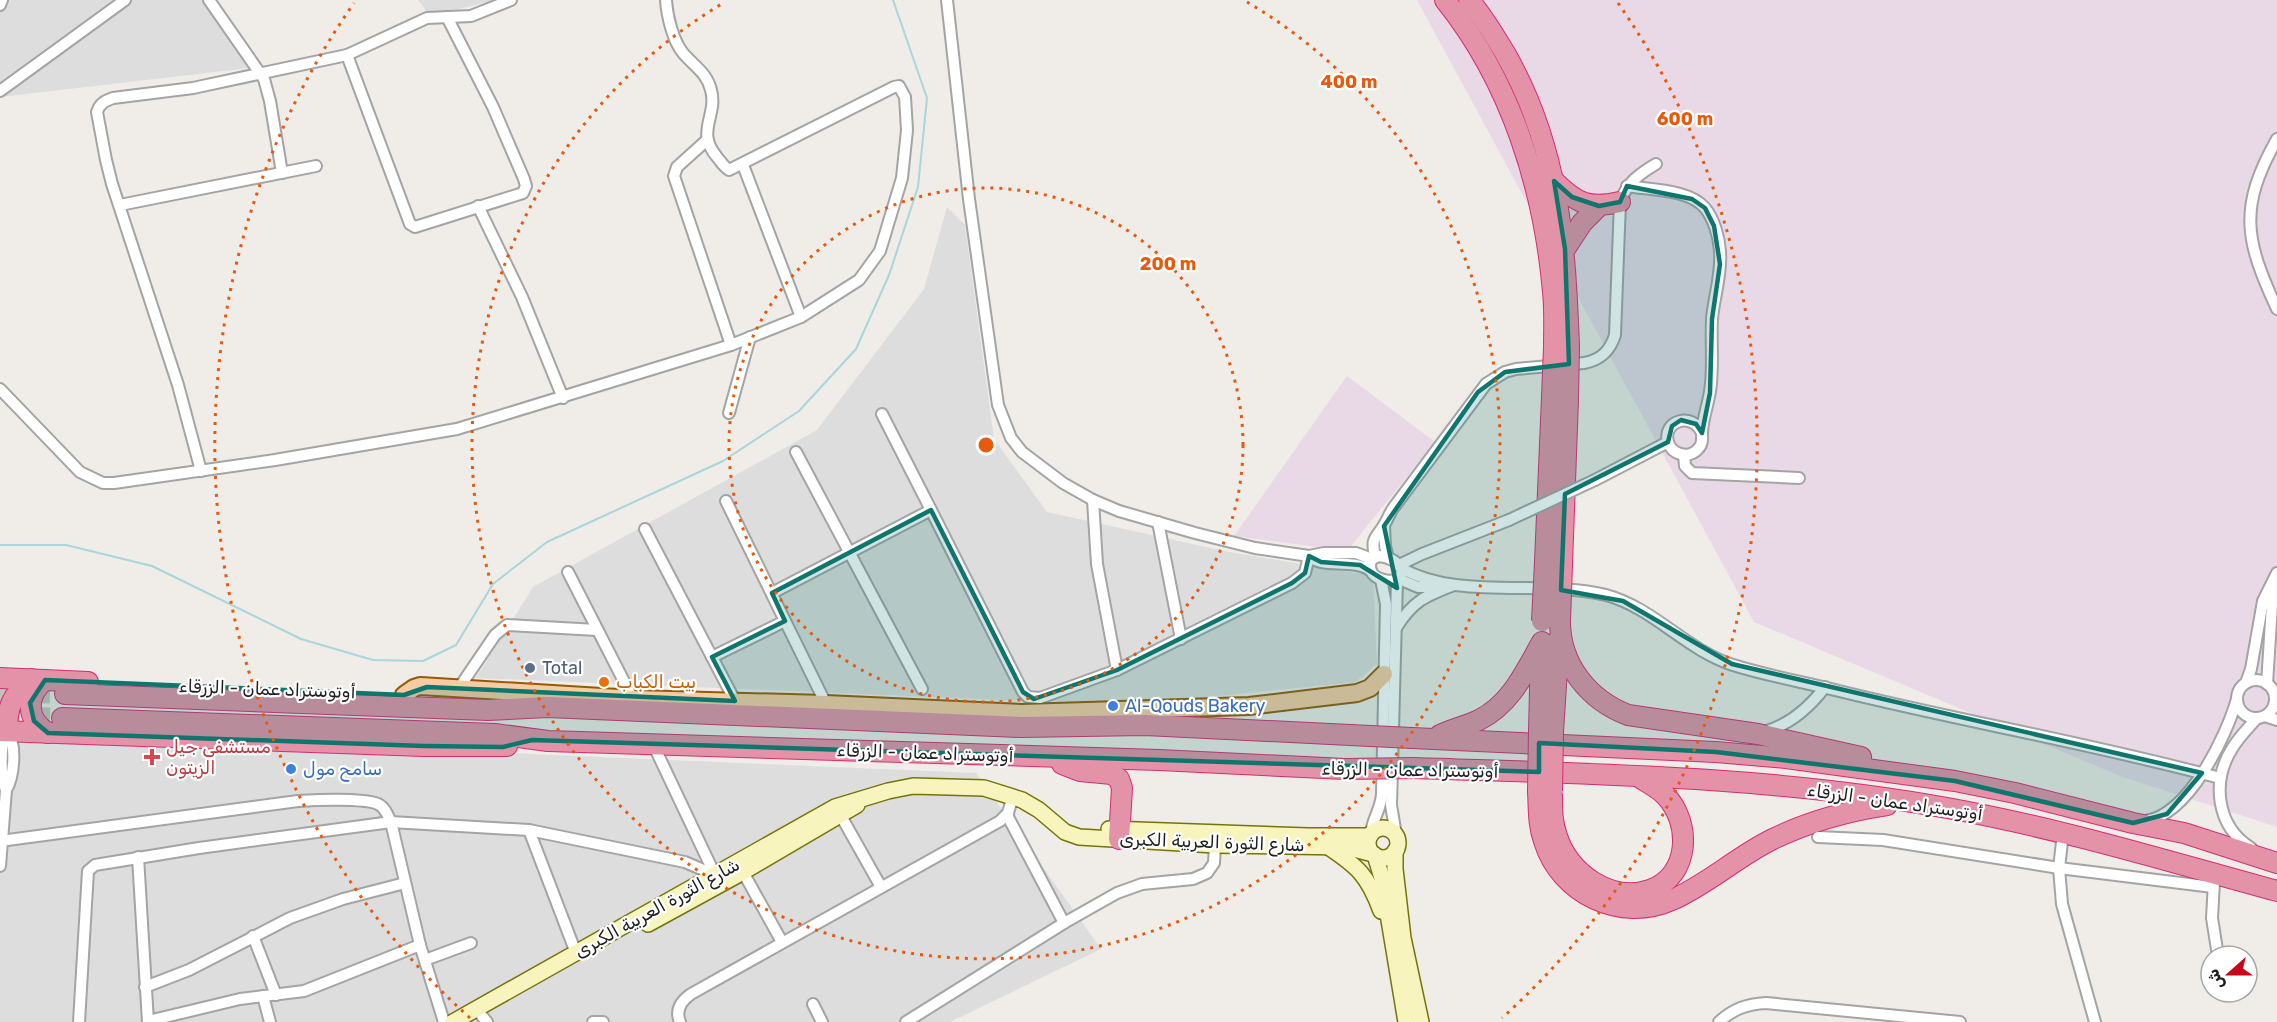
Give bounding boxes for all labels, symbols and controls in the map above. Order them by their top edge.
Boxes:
text: 400 m [1320,71,1378,93]
text: 600 m [1657,108,1713,130]
text: 200 m [1140,253,1196,275]
centre of rings [976,435,996,455]
place label: Total [542,657,582,679]
marker: Total [523,661,537,675]
place label: بيت الكباب [616,671,696,693]
street label: أوتوستراد عمان - الزرقاء [178,675,356,703]
marker: بيت الكباب [597,675,611,689]
place label: Al-Qouds Bakery [1125,695,1266,717]
marker: Al-Qouds Bakery [1106,699,1120,713]
place label: مستشفى جيل الزيتون [166,736,271,779]
street label: أوتوستراد عمان - الزرقاء [836,739,1014,767]
marker: مستشفى جيل الزيتون [143,748,161,766]
street label: أوتوستراد عمان - الزرقاء [1321,757,1499,783]
place label: سامح مول [303,758,382,782]
marker: سامح مول [284,762,298,776]
street label: أوتوستراد عمان - الزرقاء [1806,779,1984,825]
street label: شارع الثورة العربية الكبرى [1119,828,1305,857]
street label: شارع الثورة العربية الكبرى [571,853,744,963]
north arrow [2199,944,2259,1004]
text: ش [2203,966,2228,992]

